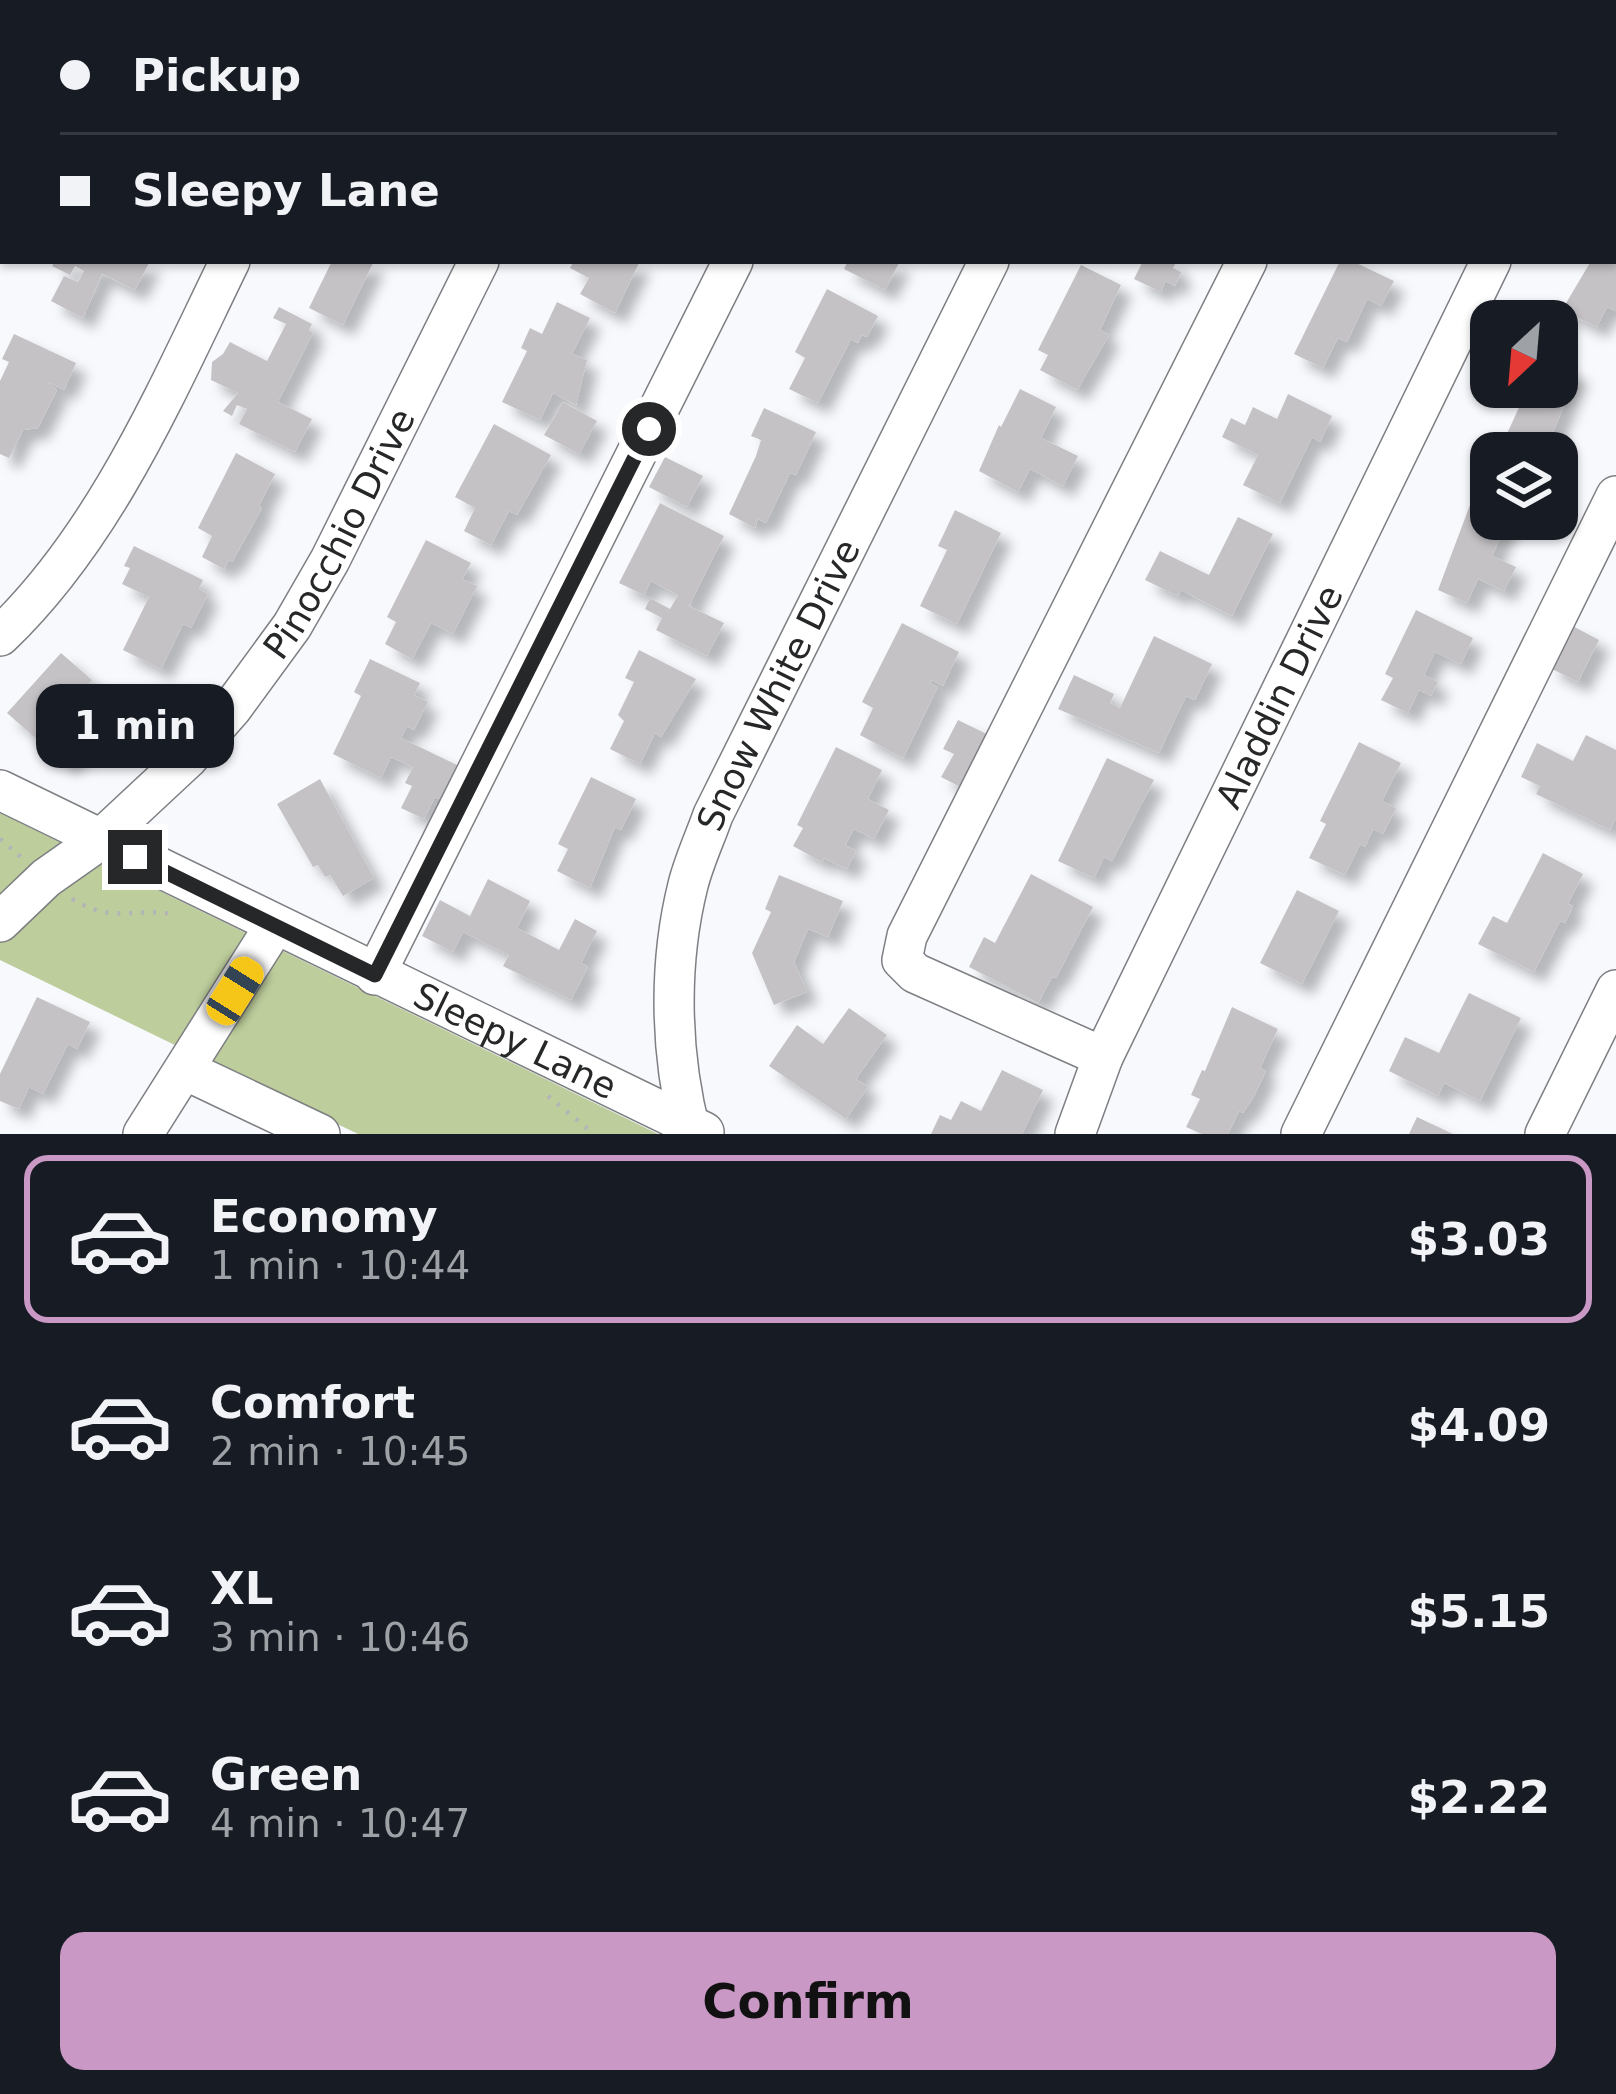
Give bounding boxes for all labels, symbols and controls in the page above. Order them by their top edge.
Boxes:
text: Pickup [132,49,301,102]
text: Sleepy Lane [132,164,440,217]
north arrow [1470,300,1578,408]
map controls [1470,300,1578,540]
street label: Pinocchio Drive [255,402,423,666]
route start [622,402,676,456]
button: layers [1470,432,1578,540]
street label: Snow White Drive [689,532,868,836]
street label: Aladdin Drive [1207,578,1350,815]
callout: 1 min [36,683,234,767]
text: 1 min [74,703,196,748]
route end [108,830,162,884]
car [201,951,269,1031]
street label: Sleepy Lane [408,974,623,1107]
icon: car [66,1185,174,1293]
text: Economy [210,1190,438,1243]
text: $3.03 [1408,1213,1550,1266]
text: 1 min · 10:44 [210,1243,470,1288]
icon: car [66,1371,174,1479]
text: Comfort [210,1376,415,1429]
text: $4.09 [1408,1399,1550,1452]
text: 2 min · 10:45 [210,1429,470,1474]
icon: car [66,1557,174,1665]
text: XL [210,1562,273,1615]
text: $5.15 [1408,1585,1550,1638]
text: 3 min · 10:46 [210,1615,470,1660]
icon: car [66,1743,174,1851]
text: Green [210,1748,362,1801]
text: $2.22 [1408,1771,1550,1824]
text: 4 min · 10:47 [210,1801,470,1846]
button: Confirm [60,1932,1556,2070]

